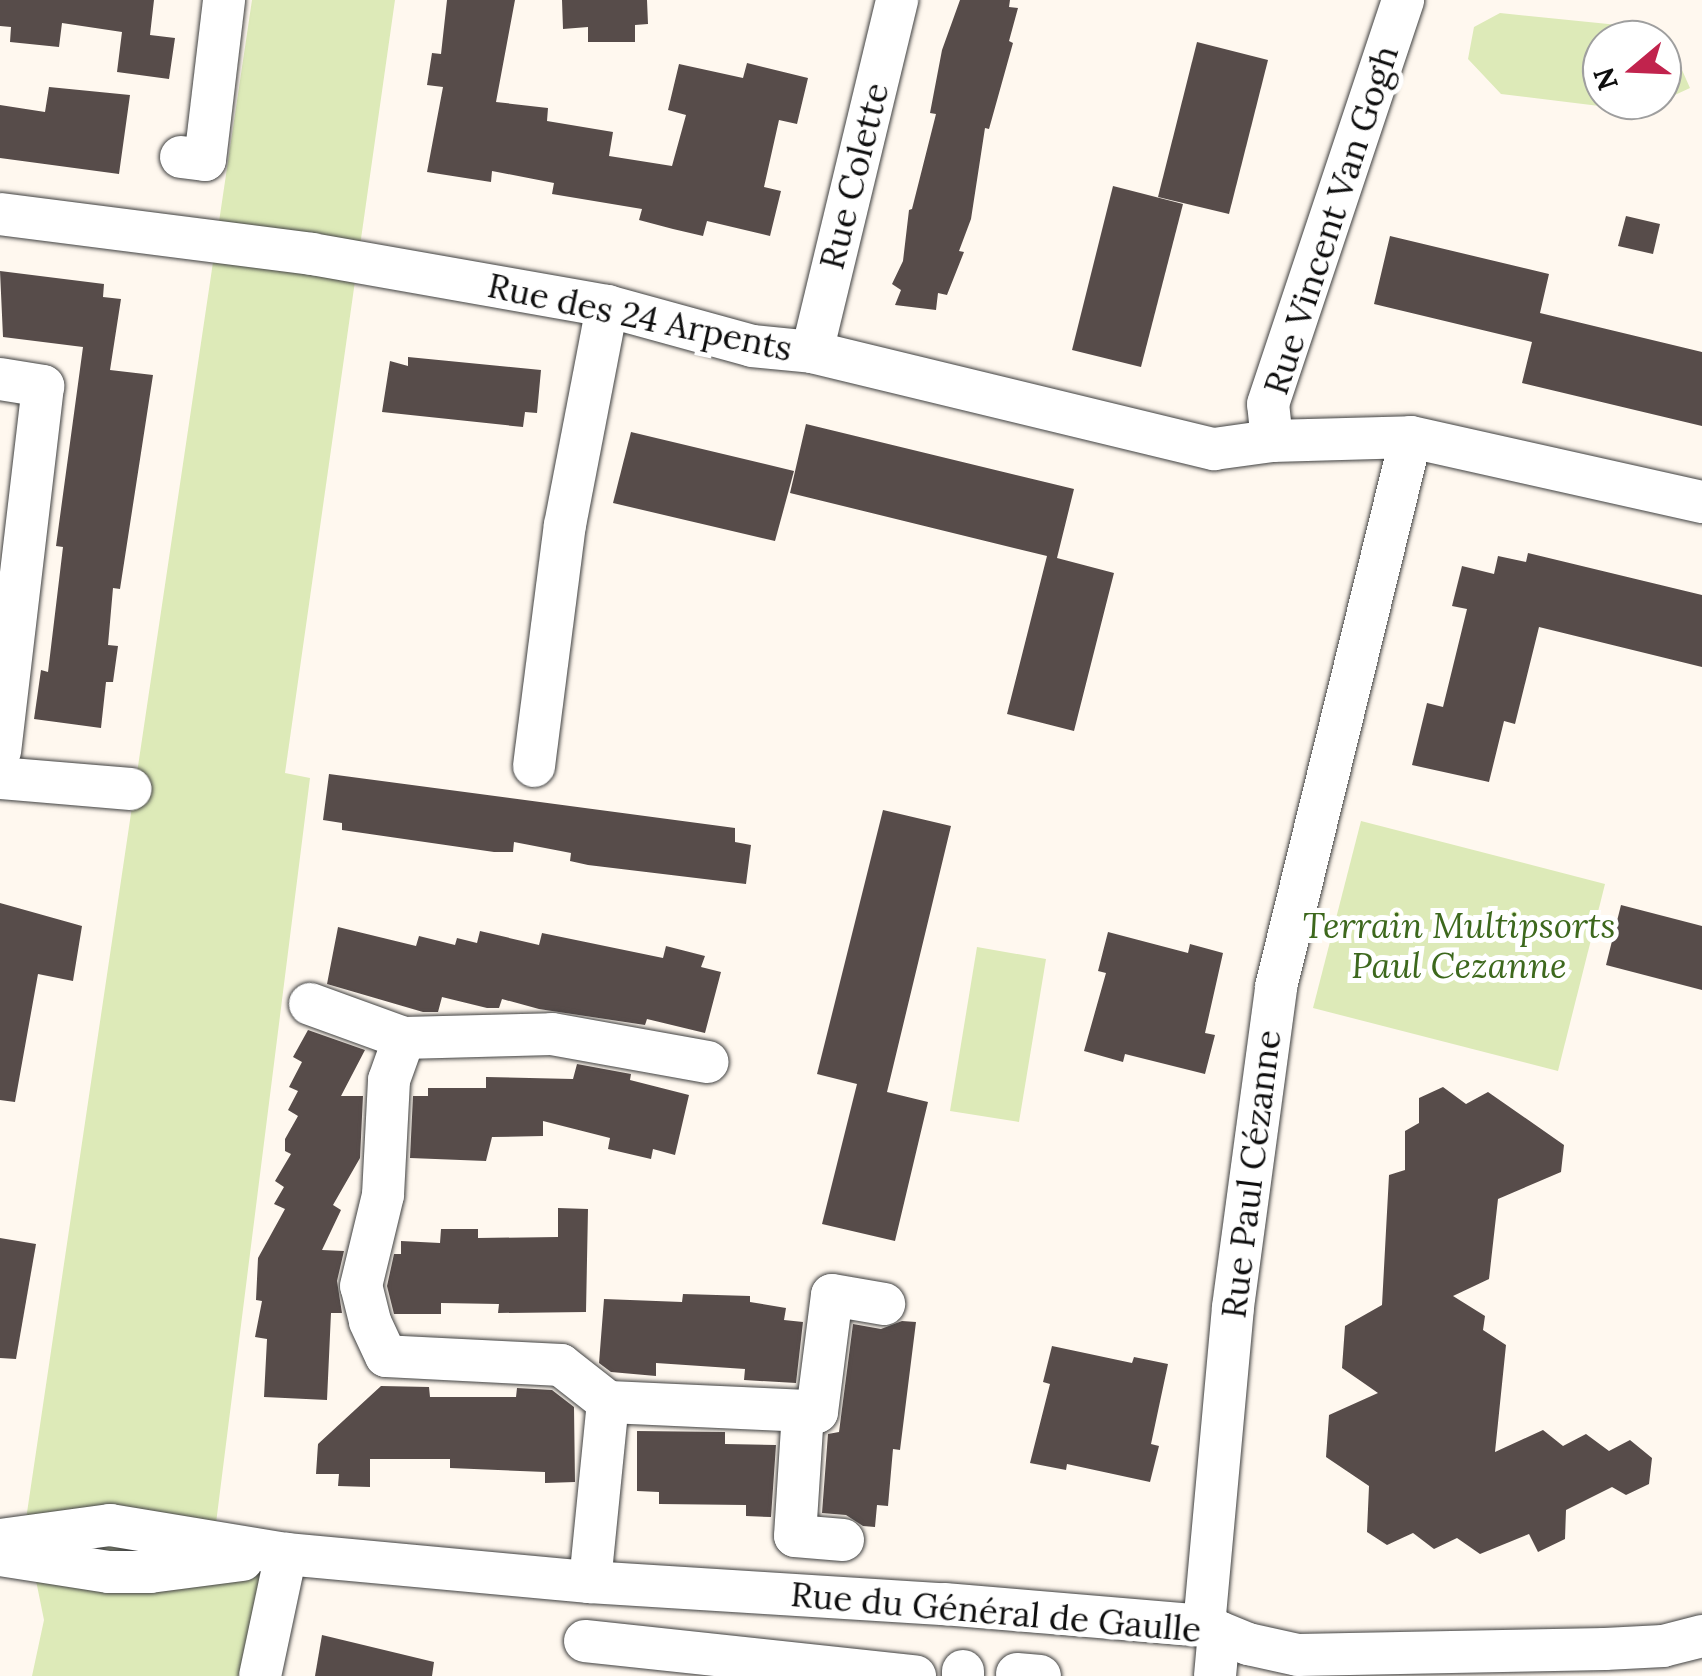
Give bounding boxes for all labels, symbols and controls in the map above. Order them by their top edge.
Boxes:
north arrow [1582,20,1682,120]
street label: Rue Vincent Van Gogh [1255,40,1407,400]
text: N [1585,63,1626,95]
street label: Rue Colette [811,78,897,274]
street label: Rue des 24 Arpents [484,264,796,370]
park label: Terrain Multipsorts Paul Cezanne [1302,905,1616,987]
street label: Rue Paul Cézanne [1212,1027,1290,1321]
street label: Rue du Général de Gaulle [789,1573,1203,1651]

